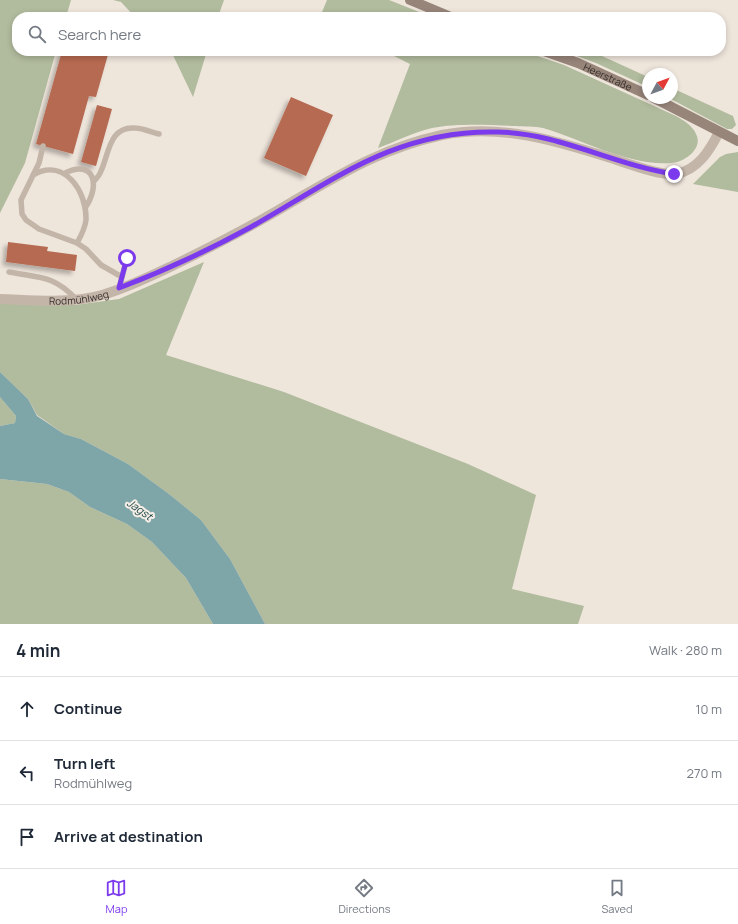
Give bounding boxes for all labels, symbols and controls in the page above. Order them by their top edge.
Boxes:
search box [12,12,726,56]
icon: search [26,23,48,45]
text: Search here [58,24,141,45]
street label: Heerstraße [581,60,635,94]
north arrow [642,68,678,104]
route end [665,165,683,183]
route start [118,249,136,267]
street label: Rodmühlweg [49,286,110,308]
water label: Jagst [124,495,157,524]
text: 4 min [16,639,60,662]
text: Walk · 280 m [649,641,722,659]
icon: ahead [16,698,38,720]
text: Continue [54,698,122,719]
text: 10 m [695,700,722,718]
text: Turn left [54,753,116,774]
icon: left [16,762,38,784]
text: 270 m [687,764,722,782]
text: Rodmühlweg [54,774,132,792]
icon: arrive [16,826,38,848]
text: Arrive at destination [54,826,203,847]
tab: Map [105,877,127,916]
tab: Directions [338,877,391,916]
tab: Saved [602,877,633,916]

